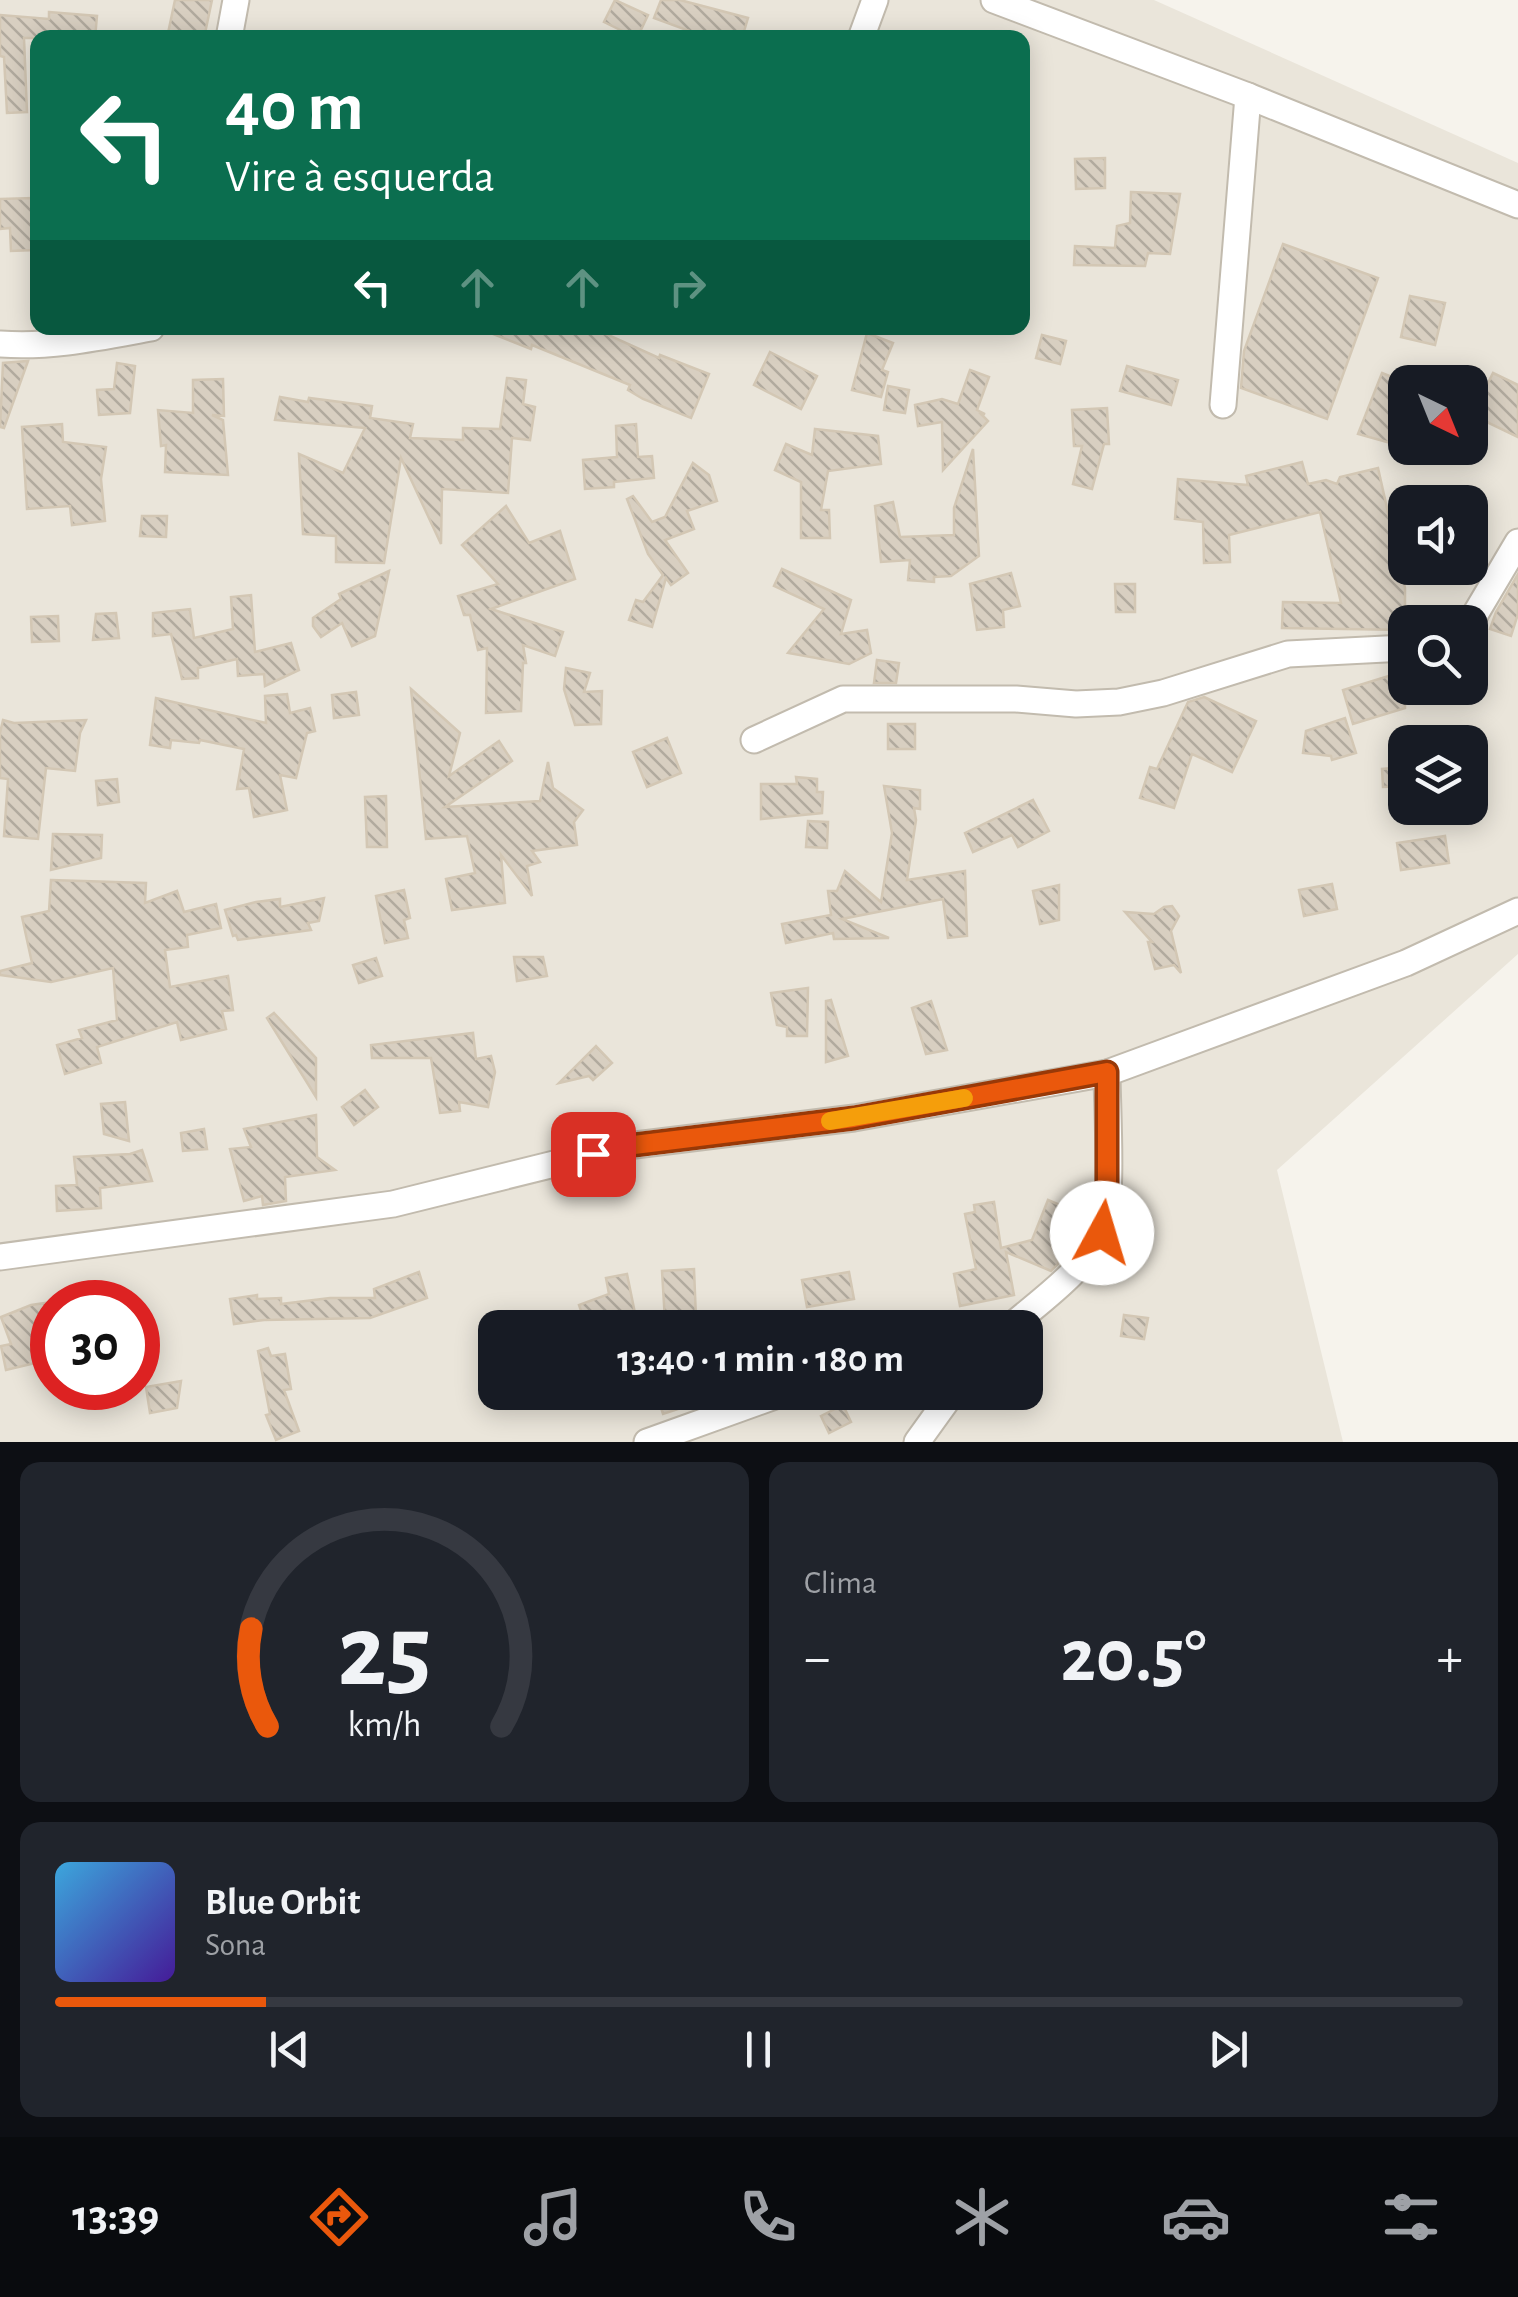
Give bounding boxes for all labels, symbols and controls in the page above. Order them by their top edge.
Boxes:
icon: left [60,70,190,200]
text: 40 m [225,73,364,143]
text: Vire à esquerda [225,155,495,200]
icon: left [345,260,400,315]
icon: ahead [450,260,505,315]
icon: ahead [555,260,610,315]
icon: right [660,260,715,315]
north arrow [1388,365,1488,465]
map controls [1388,365,1488,825]
button: sound [1388,485,1488,585]
button: search [1388,605,1488,705]
button: layers [1388,725,1488,825]
pin [551,1112,636,1197]
icon: arrive [566,1127,621,1182]
position arrow [1050,1181,1154,1285]
speed limit sign: 30 [30,1280,160,1410]
text: 13:40 · 1 min · 180 m [617,1341,904,1379]
text: Clima [804,1567,877,1599]
text: 25 [338,1601,431,1705]
text: 20.5° [1061,1620,1206,1695]
text: − [804,1631,830,1686]
text: + [1437,1631,1463,1686]
text: km/h [348,1707,421,1743]
text: Blue Orbit [205,1884,360,1922]
text: Sona [205,1929,266,1961]
icon: previous [262,2022,317,2077]
icon: pause [731,2022,786,2077]
icon: next [1201,2022,1256,2077]
icon: directions [304,2182,374,2252]
icon: music [518,2182,588,2252]
icon: phone [733,2182,803,2252]
icon: climate [947,2182,1017,2252]
icon: car [1161,2182,1231,2252]
icon: filters [1376,2182,1446,2252]
text: 13:39 [72,2194,159,2239]

